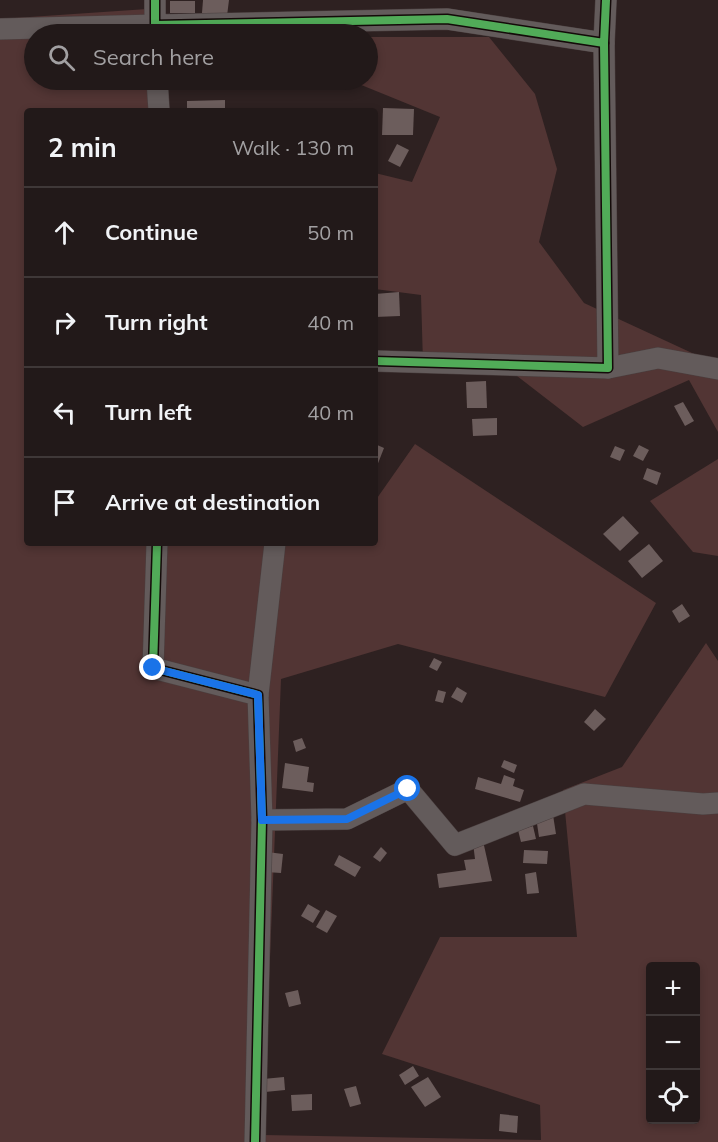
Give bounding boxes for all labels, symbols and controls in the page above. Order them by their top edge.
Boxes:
search box [24,24,378,90]
icon: search [45,41,78,74]
text: Search here [93,43,214,71]
text: 2 min [48,131,117,164]
text: Walk · 130 m [232,135,354,160]
icon: ahead [48,216,81,249]
text: Continue [105,218,198,246]
text: 50 m [307,220,354,245]
icon: right [48,306,81,339]
text: Turn right [105,308,208,336]
text: 40 m [307,310,354,335]
icon: left [48,396,81,429]
text: Turn left [105,398,192,426]
text: 40 m [307,400,354,425]
icon: arrive [48,486,81,519]
text: Arrive at destination [105,488,320,516]
route end [139,654,165,680]
route start [394,775,420,801]
map controls [646,962,700,1124]
button: + [646,962,700,1016]
button: − [646,1016,700,1070]
button: locate [646,1070,700,1124]

